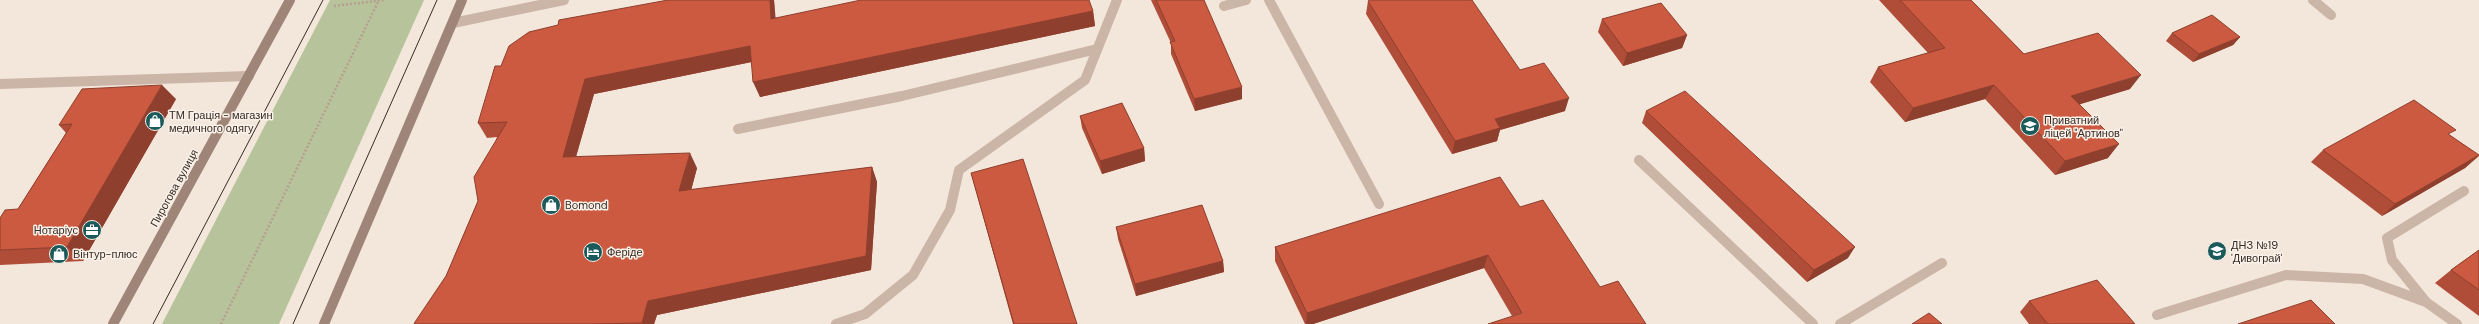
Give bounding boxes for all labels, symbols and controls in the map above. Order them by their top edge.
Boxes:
place label: ТМ Грація - магазин медичного одягу [169,108,273,135]
shop icon: ТМ Грація - магазин медичного одягу [144,110,166,132]
place label: Приватний ліцей "Артинов" [2044,113,2123,140]
school or university icon: Приватний ліцей "Артинов" [2019,115,2041,137]
street label: Пирогова вулиця [147,147,201,229]
shop icon: Bomond [540,194,562,216]
place label: Bomond [565,198,608,212]
office icon: Нотаріус [81,219,103,241]
place label: Нотаріус [34,223,78,237]
place label: ДНЗ №19 'Дивограй' [2231,238,2283,265]
school or university icon: ДНЗ №19 'Дивограй' [2206,240,2228,262]
hotel icon: Феріде [582,241,604,263]
shop icon: Вінтур-плюс [48,243,70,265]
place label: Феріде [607,245,643,259]
place label: Вінтур-плюс [73,247,138,261]

